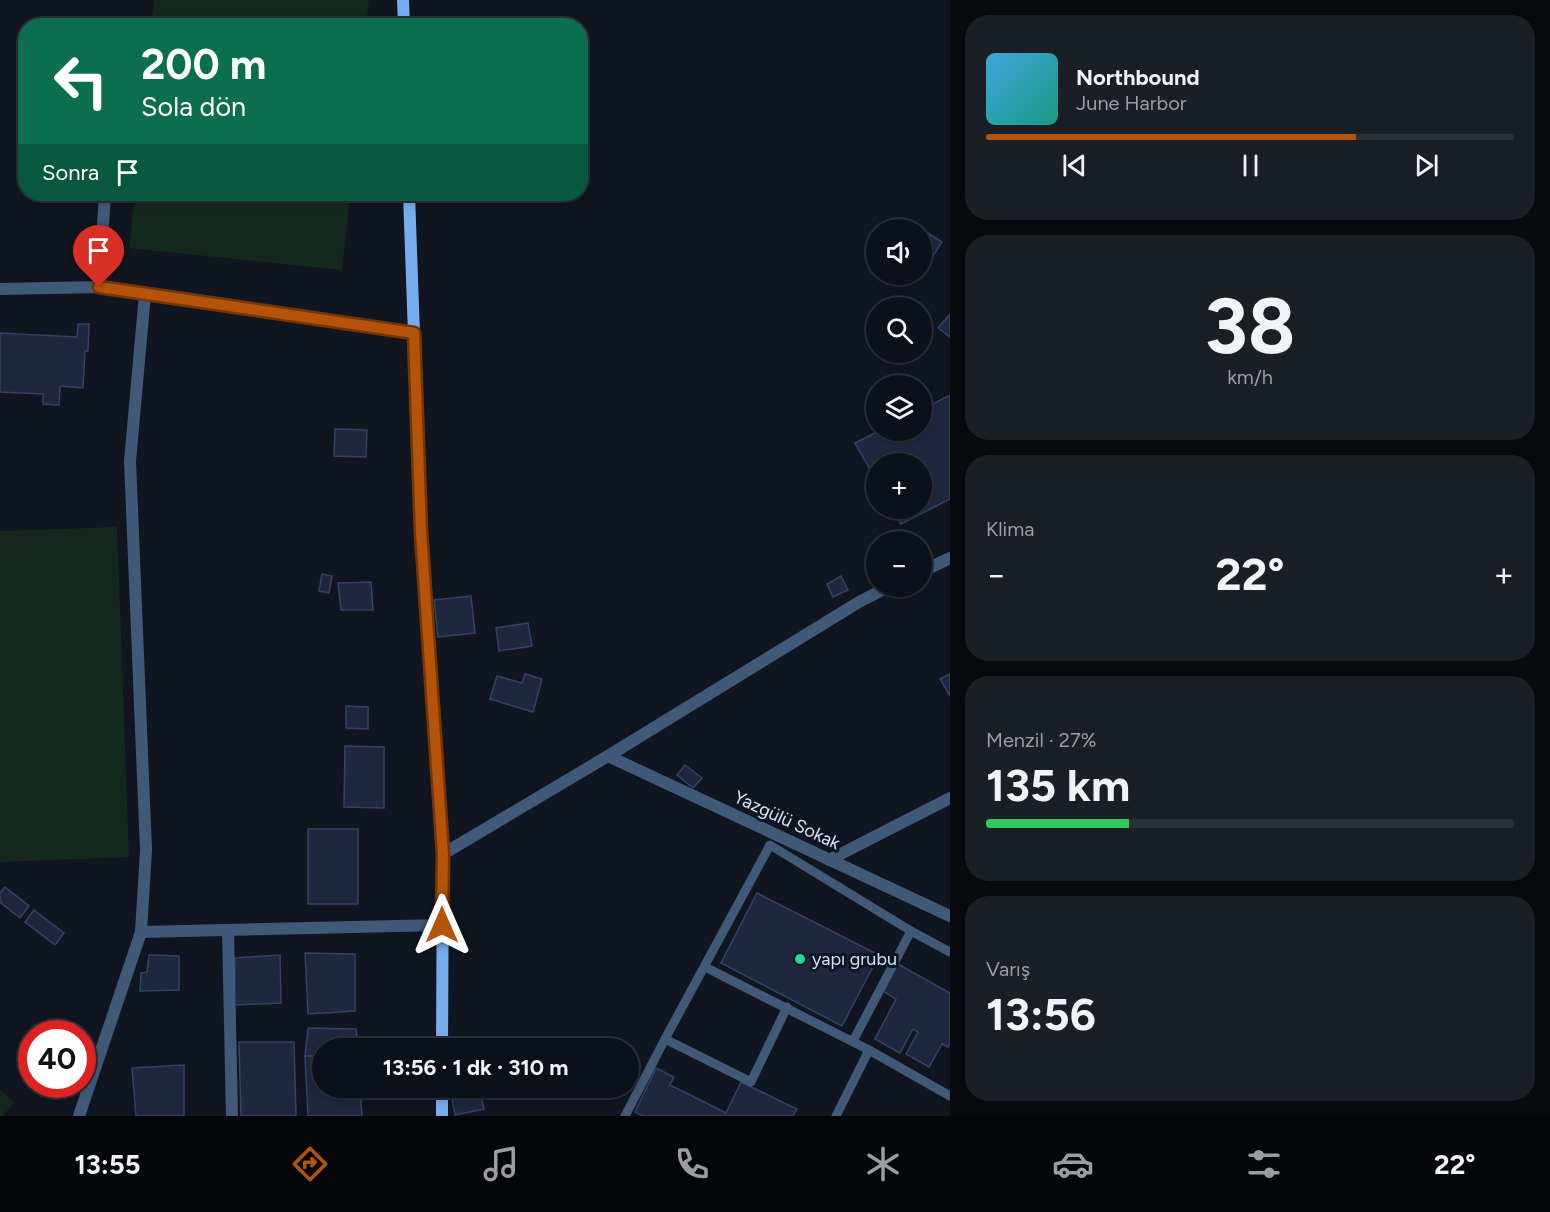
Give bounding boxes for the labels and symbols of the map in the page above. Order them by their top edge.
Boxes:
pin [73,225,124,287]
street label: Yazgülü Sokak [730,786,844,854]
position arrow [410,893,474,957]
place label: yapı grubu [812,948,897,970]
marker: yapı grubu [793,952,807,966]
speed limit sign: 40 [18,1020,96,1098]

